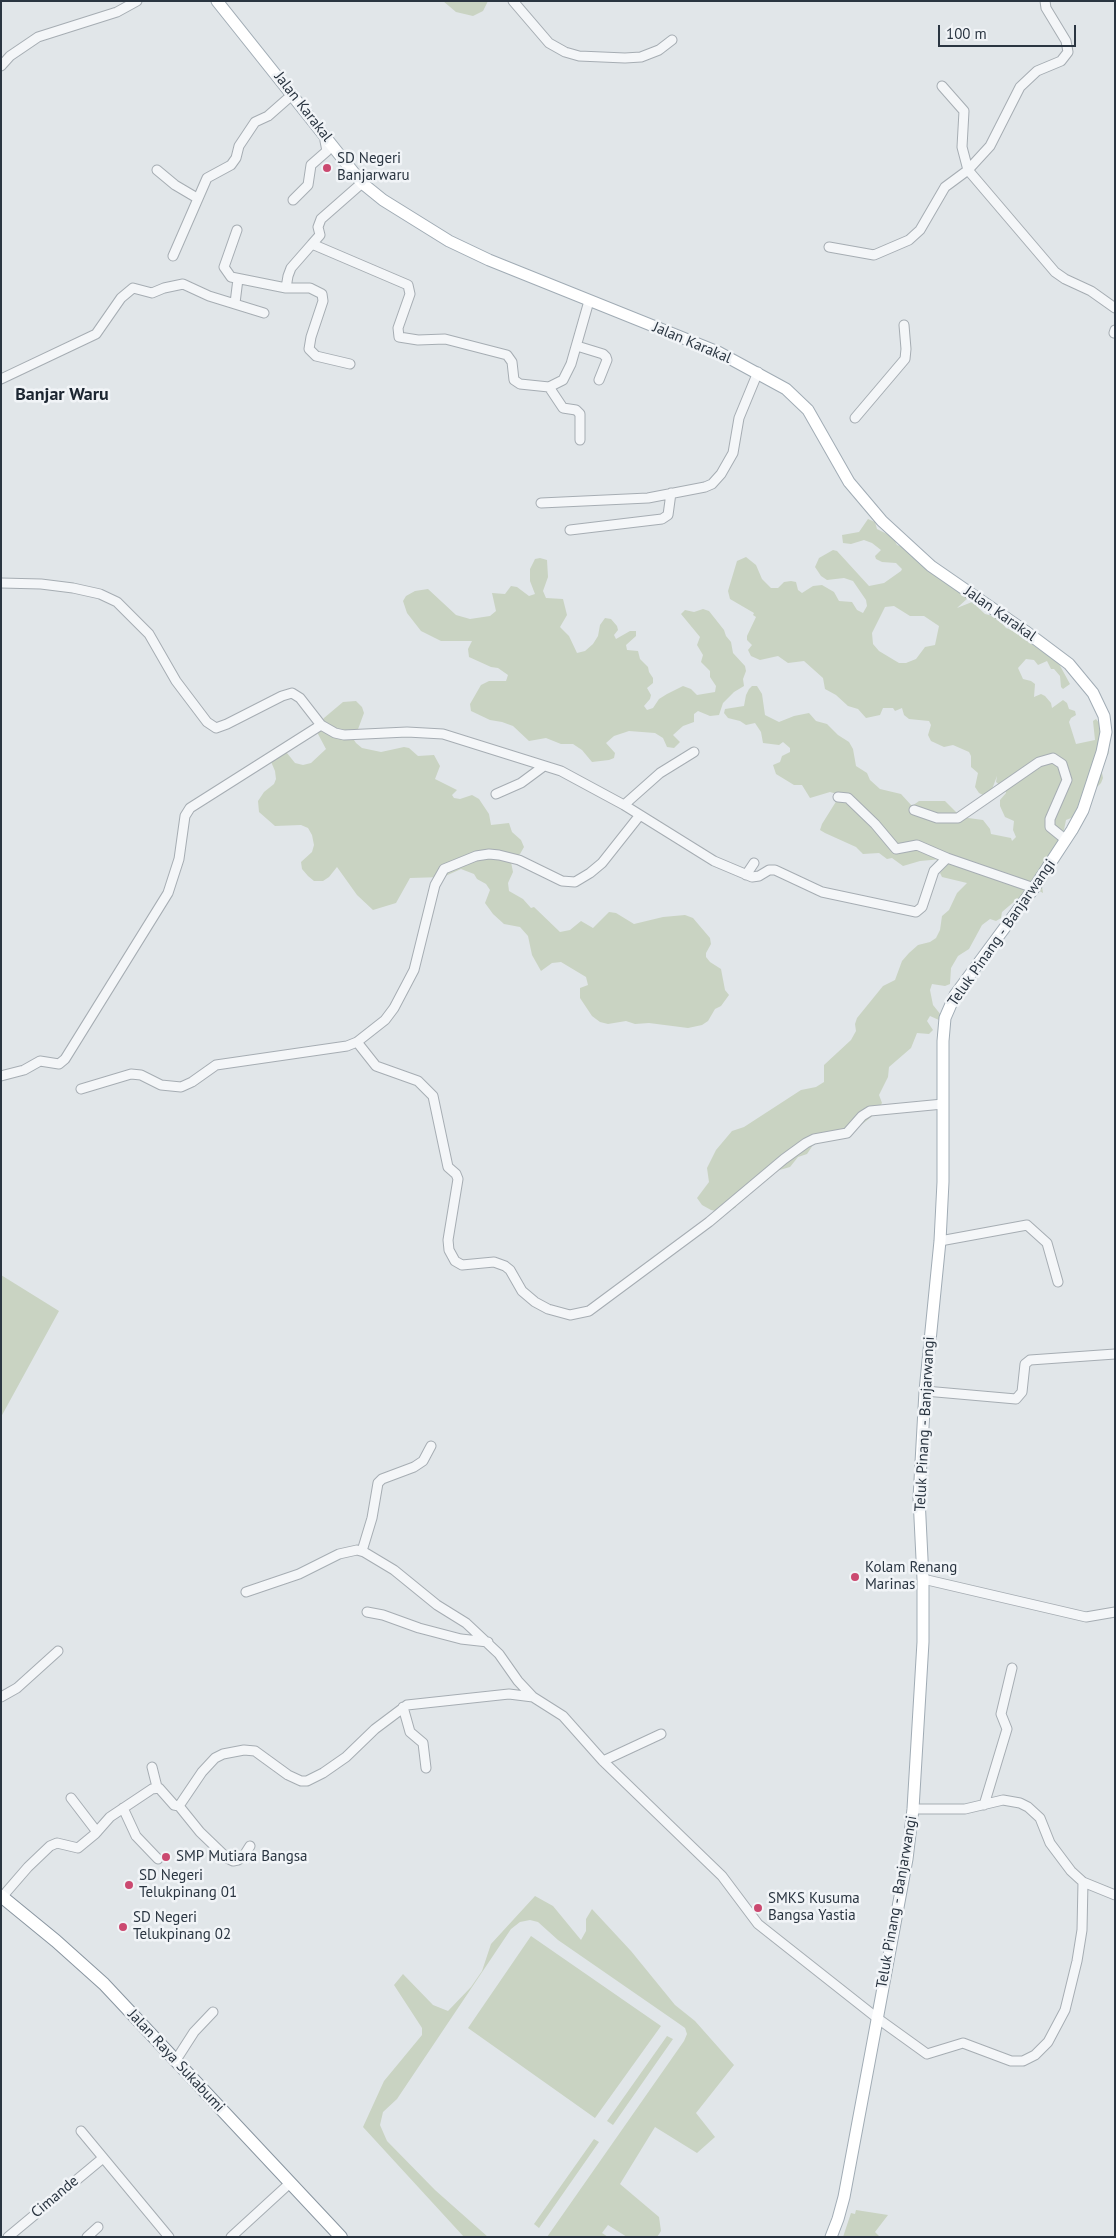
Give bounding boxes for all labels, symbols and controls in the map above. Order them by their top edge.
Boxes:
scale bar [941,15,1078,47]
text: 100 m [946,24,987,43]
street label: Jalan Karakal [270,69,336,145]
place label: SD Negeri Banjarwaru [337,150,410,185]
marker: SD Negeri Banjarwaru [321,162,333,174]
street label: Jalan Karakal [650,318,734,368]
district label: Banjar Waru [15,384,109,406]
street label: Jalan Karakal [961,583,1039,645]
street label: Teluk Pinang - Banjarwangi [944,856,1060,1010]
street label: Teluk Pinang - Banjarwangi [911,1336,939,1512]
place label: Kolam Renang Marinas [865,1559,957,1594]
marker: Kolam Renang Marinas [849,1571,861,1583]
street label: Teluk Pinang - Banjarwangi [873,1814,921,1990]
place label: SMP Mutiara Bangsa [176,1848,307,1866]
marker: SMP Mutiara Bangsa [160,1851,172,1863]
place label: SD Negeri Telukpinang 01 [139,1867,237,1902]
marker: SD Negeri Telukpinang 01 [123,1879,135,1891]
place label: SMKS Kusuma Bangsa Yastia [768,1890,860,1925]
marker: SMKS Kusuma Bangsa Yastia [752,1902,764,1914]
place label: SD Negeri Telukpinang 02 [133,1909,231,1944]
marker: SD Negeri Telukpinang 02 [117,1921,129,1933]
street label: Jalan Raya Sukabumi [124,2006,228,2116]
street label: Cimande [28,2172,82,2222]

